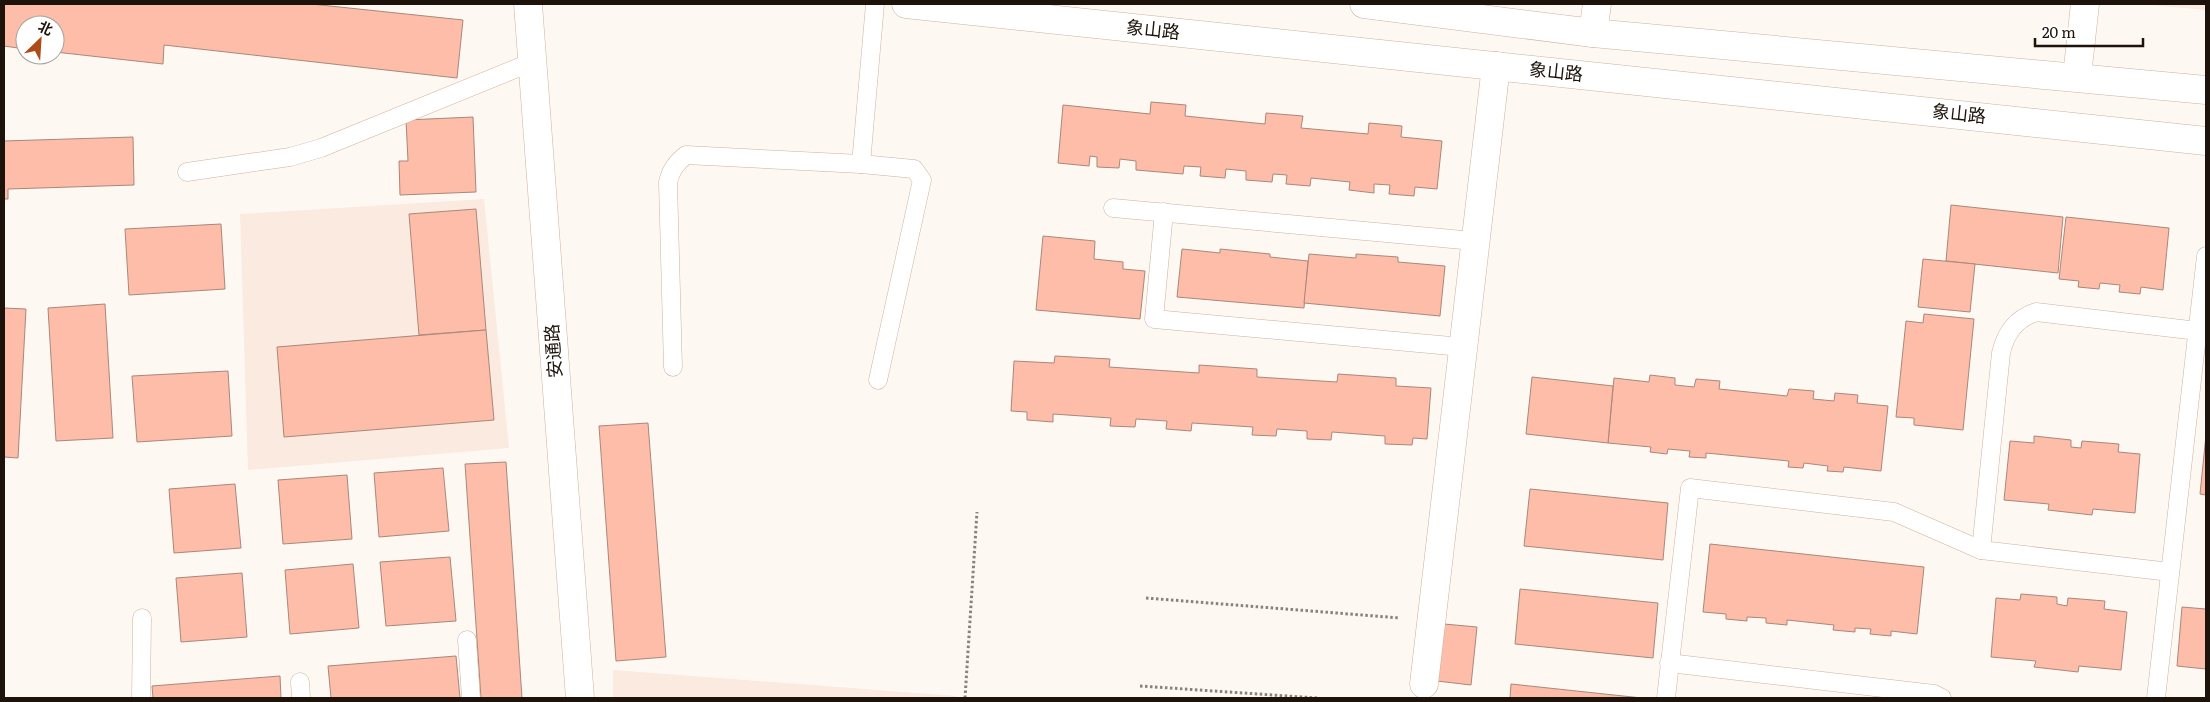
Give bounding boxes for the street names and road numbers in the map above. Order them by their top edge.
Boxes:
street label: 象山路 [1125,12,1181,45]
street label: 象山路 [1528,54,1584,87]
street label: 象山路 [1931,96,1987,129]
street label: 安通路 [537,323,568,379]

